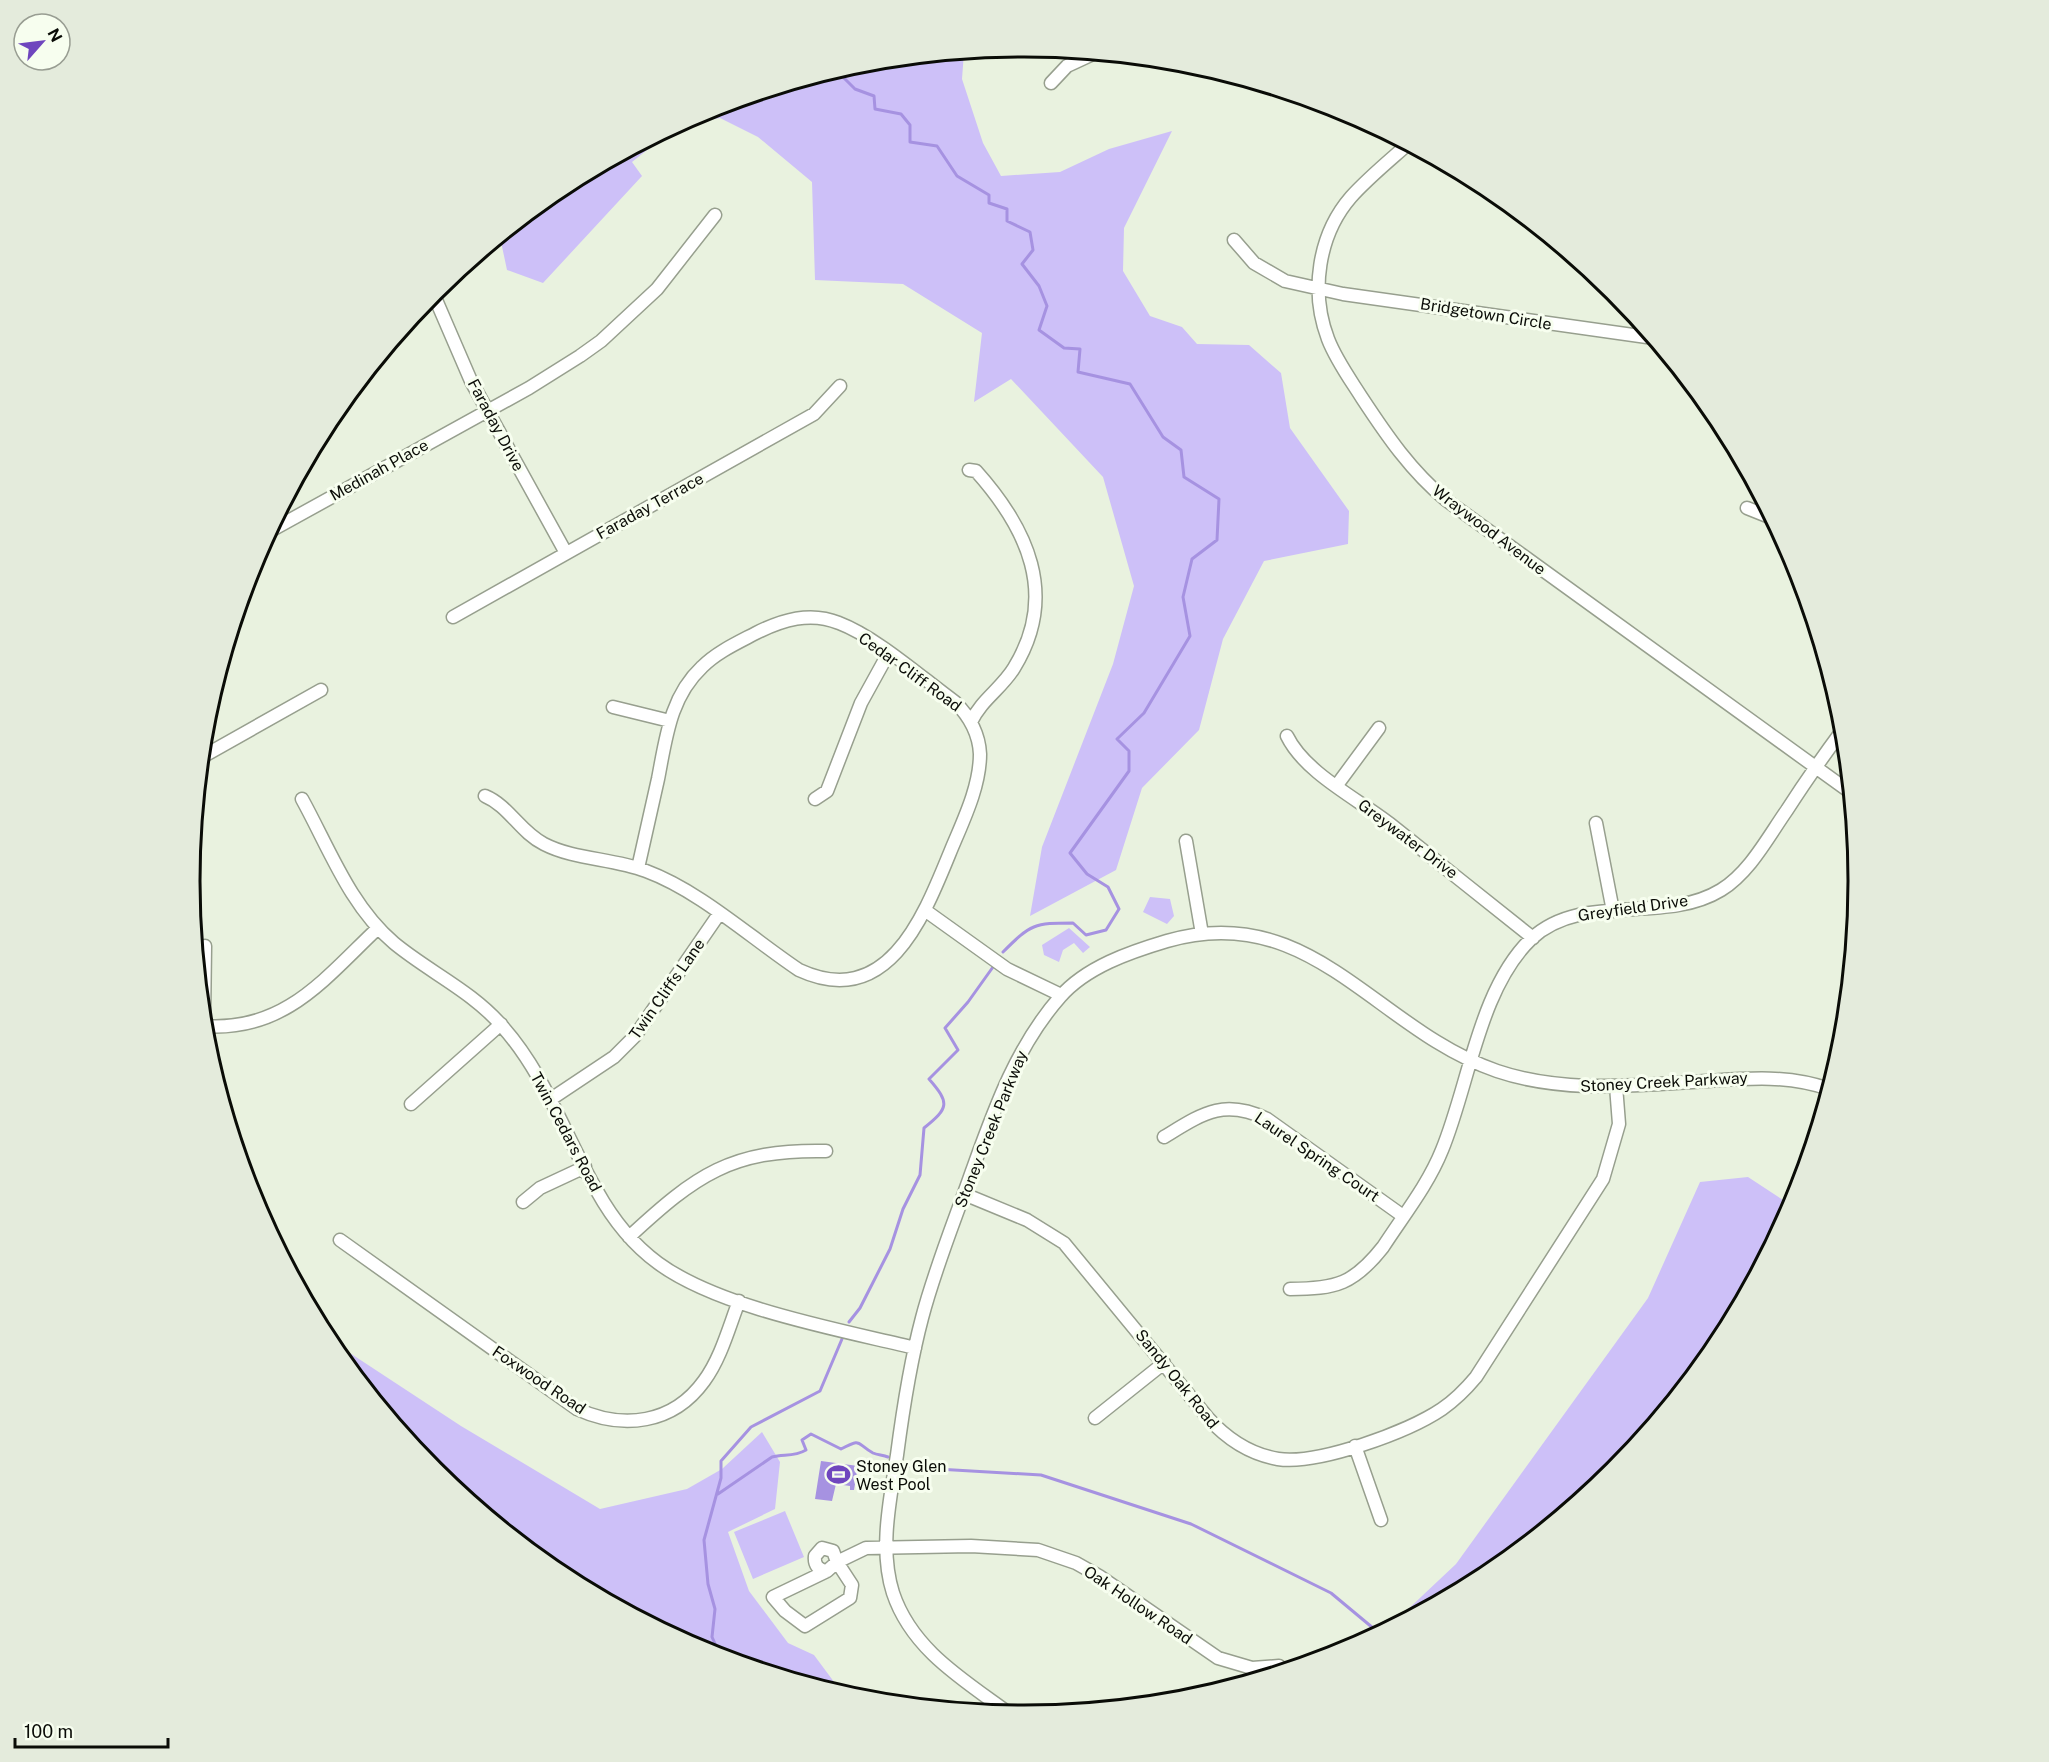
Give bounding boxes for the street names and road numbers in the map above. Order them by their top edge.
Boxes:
street label: Bridgetown Circle [1419,294,1553,334]
street label: Faraday Drive [464,376,528,474]
street label: Medinah Place [327,435,431,505]
street label: Faraday Terrace [593,469,707,543]
street label: Wraywood Avenue [1428,481,1550,579]
street label: Cedar Cliff Road [855,628,965,716]
street label: Greywater Drive [1354,795,1462,883]
street label: Greyfield Drive [1577,891,1689,925]
street label: Twin Cliffs Lane [625,935,709,1043]
street label: Stoney Creek Parkway [951,1047,1031,1210]
street label: Stoney Creek Parkway [1580,1068,1749,1096]
street label: Twin Cedars Road [526,1069,606,1195]
street label: Laurel Spring Court [1251,1108,1383,1206]
street label: Sandy Oak Road [1131,1326,1223,1432]
street label: Foxwood Road [489,1342,589,1418]
street label: Oak Hollow Road [1080,1562,1196,1648]

